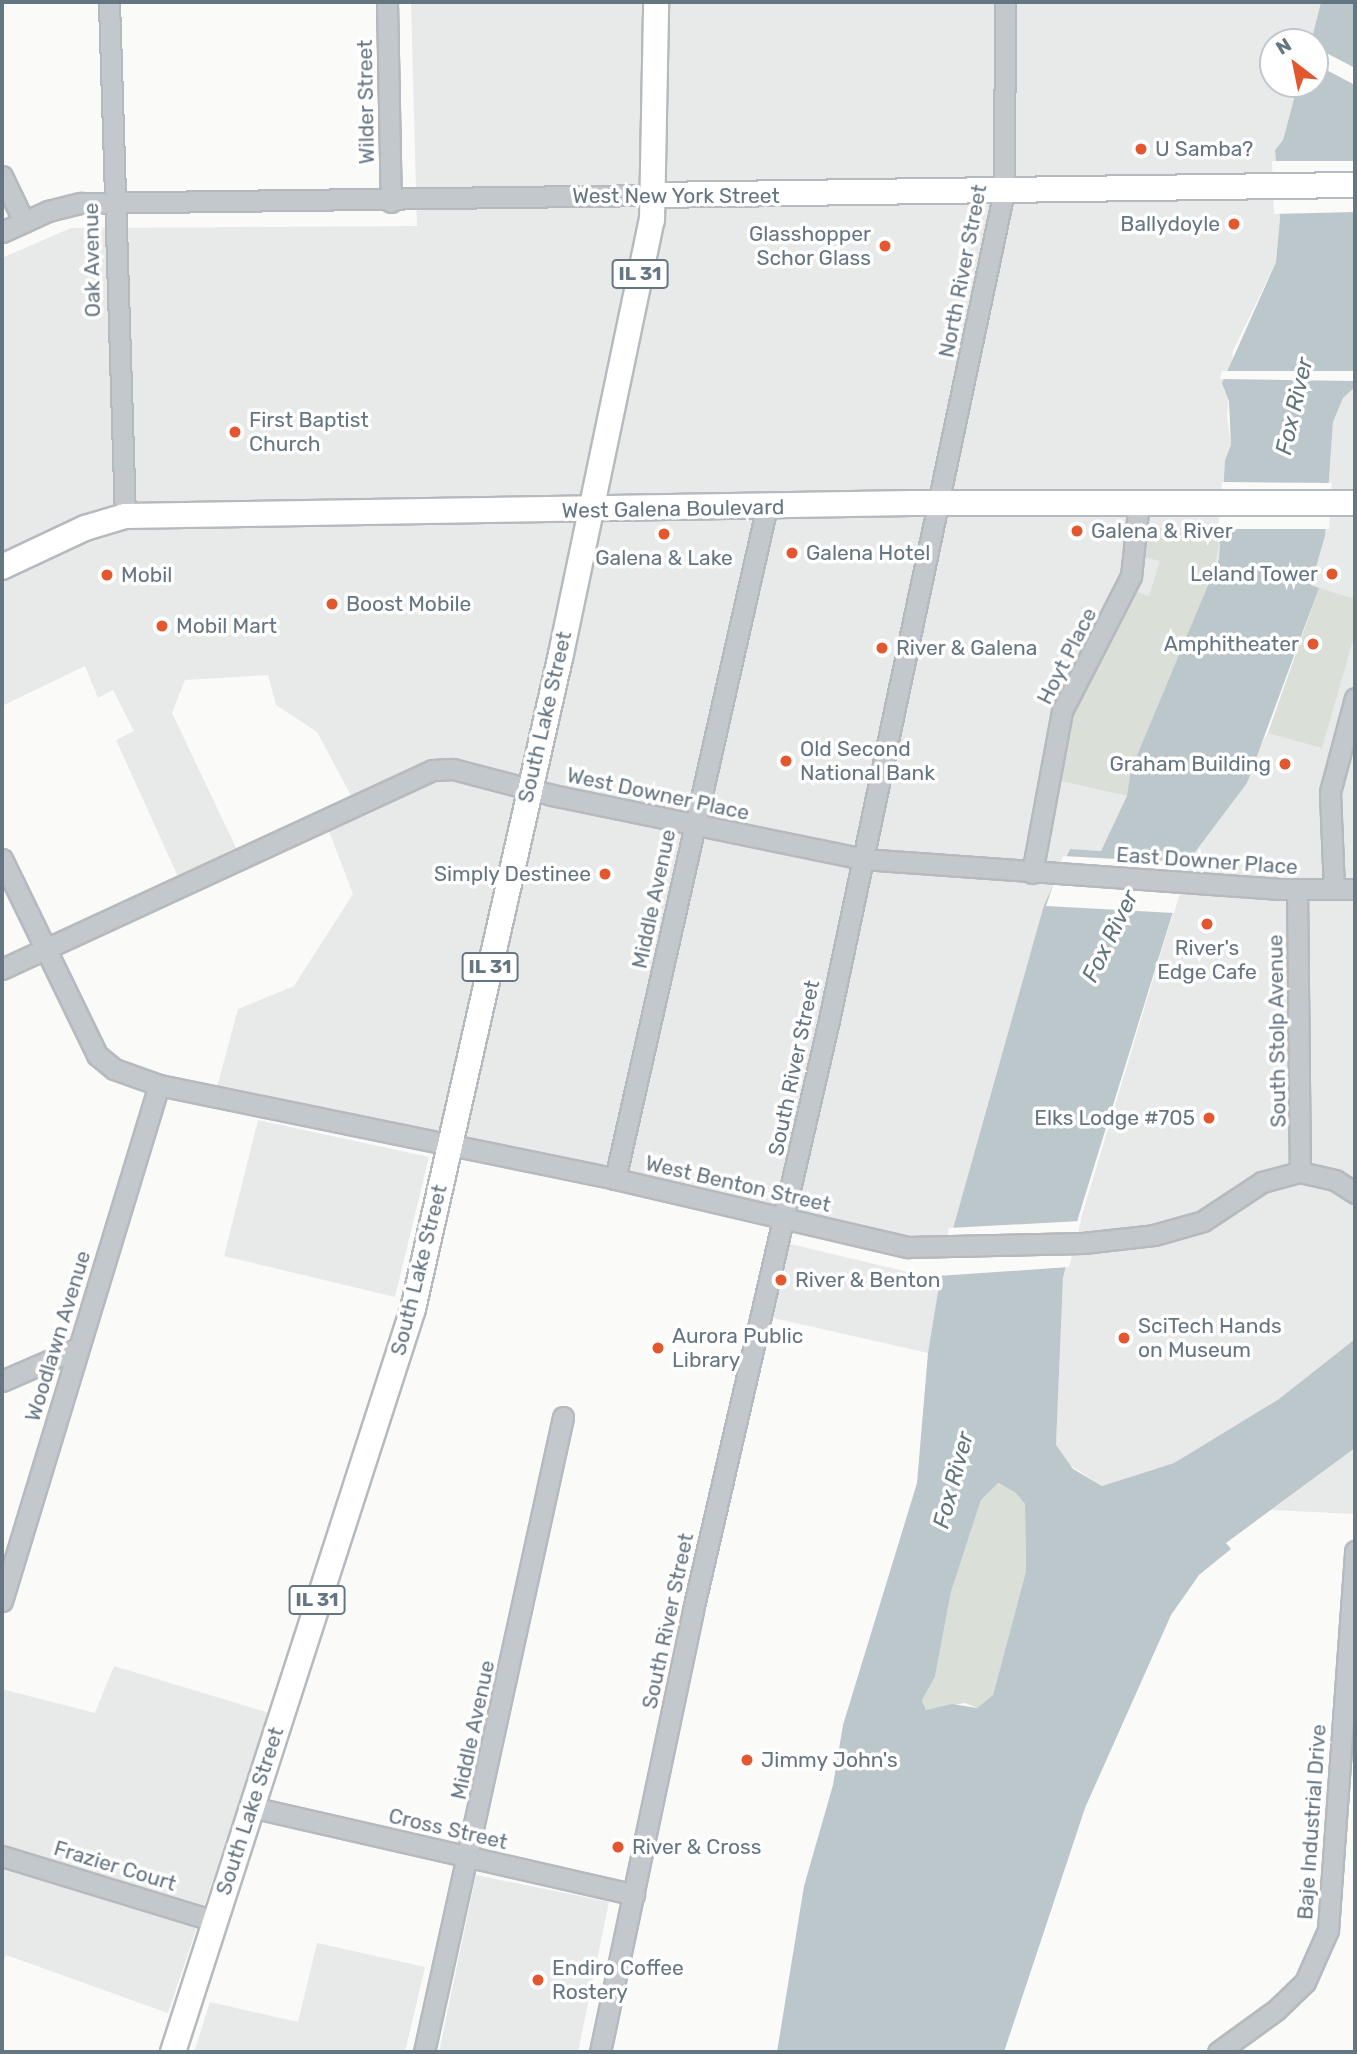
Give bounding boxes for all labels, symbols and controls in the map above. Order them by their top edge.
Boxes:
north arrow [1259,28,1329,98]
text: N [1272,33,1296,60]
street label: Wilder Street [352,39,380,165]
place label: U Samba? [1155,136,1253,162]
marker: U Samba? [1133,141,1149,157]
street label: North River Street [934,182,992,360]
street label: West New York Street [572,183,780,209]
street label: Oak Avenue [78,202,106,318]
place label: Ballydoyle [1120,211,1220,237]
marker: Ballydoyle [1226,216,1242,232]
place label: Glasshopper Schor Glass [749,221,871,271]
marker: Glasshopper Schor Glass [877,238,893,254]
road number: IL 31 [610,258,670,290]
water label: Fox River [1269,355,1319,457]
place label: First Baptist Church [249,407,369,457]
marker: First Baptist Church [227,424,243,440]
street label: West Galena Boulevard [561,494,785,524]
place label: Galena & River [1091,518,1233,544]
marker: Galena & River [1069,523,1085,539]
marker: Galena & Lake [656,526,672,542]
place label: Galena Hotel [806,540,930,566]
place label: Galena & Lake [595,545,733,571]
marker: Galena Hotel [784,545,800,561]
place label: Leland Tower [1189,561,1318,587]
place label: Mobil [121,562,172,588]
marker: Leland Tower [1324,566,1340,582]
marker: Mobil [99,567,115,583]
place label: Boost Mobile [346,591,471,617]
marker: Boost Mobile [324,596,340,612]
street label: Hoyt Place [1032,603,1102,709]
place label: Mobil Mart [176,613,277,639]
marker: Mobil Mart [154,618,170,634]
street label: South Lake Street [513,629,577,805]
place label: Amphitheater [1164,631,1299,657]
place label: River & Galena [896,635,1038,661]
marker: Amphitheater [1305,636,1321,652]
marker: River & Galena [874,640,890,656]
place label: Old Second National Bank [800,736,935,786]
place label: Graham Building [1109,751,1271,777]
marker: Old Second National Bank [778,753,794,769]
marker: Graham Building [1277,756,1293,772]
street label: West Downer Place [564,762,752,826]
street label: Middle Avenue [627,827,681,971]
street label: East Downer Place [1115,842,1299,880]
place label: Simply Destinee [433,861,591,887]
marker: Simply Destinee [597,866,613,882]
water label: Fox River [1076,886,1144,986]
marker: River's Edge Cafe [1199,916,1215,932]
street label: South Stolp Avenue [1263,934,1291,1128]
place label: River's Edge Cafe [1157,935,1257,985]
road number: IL 31 [460,951,520,982]
street label: South River Street [763,978,825,1158]
place label: Elks Lodge #705 [1034,1105,1195,1131]
marker: Elks Lodge #705 [1201,1110,1217,1126]
street label: West Benton Street [643,1150,833,1218]
street label: South Lake Street [386,1182,452,1358]
street label: Woodlawn Avenue [20,1247,96,1425]
place label: River & Benton [795,1267,941,1293]
marker: River & Benton [773,1272,789,1288]
place label: SciTech Hands on Museum [1138,1313,1282,1363]
place label: Aurora Public Library [672,1323,803,1373]
marker: SciTech Hands on Museum [1116,1330,1132,1346]
marker: Aurora Public Library [650,1340,666,1356]
water label: Fox River [927,1429,979,1531]
street label: South River Street [637,1531,699,1711]
road number: IL 31 [287,1584,347,1616]
street label: Middle Avenue [446,1658,500,1802]
street label: Baje Industrial Drive [1293,1723,1331,1921]
street label: South Lake Street [211,1724,289,1898]
place label: Jimmy John's [761,1747,898,1773]
marker: Jimmy John's [739,1752,755,1768]
street label: Cross Street [386,1803,510,1855]
place label: River & Cross [632,1834,762,1860]
street label: Frazier Court [51,1835,179,1897]
marker: River & Cross [610,1839,626,1855]
place label: Endiro Coffee Rostery [552,1955,684,2005]
marker: Endiro Coffee Rostery [530,1972,546,1988]

